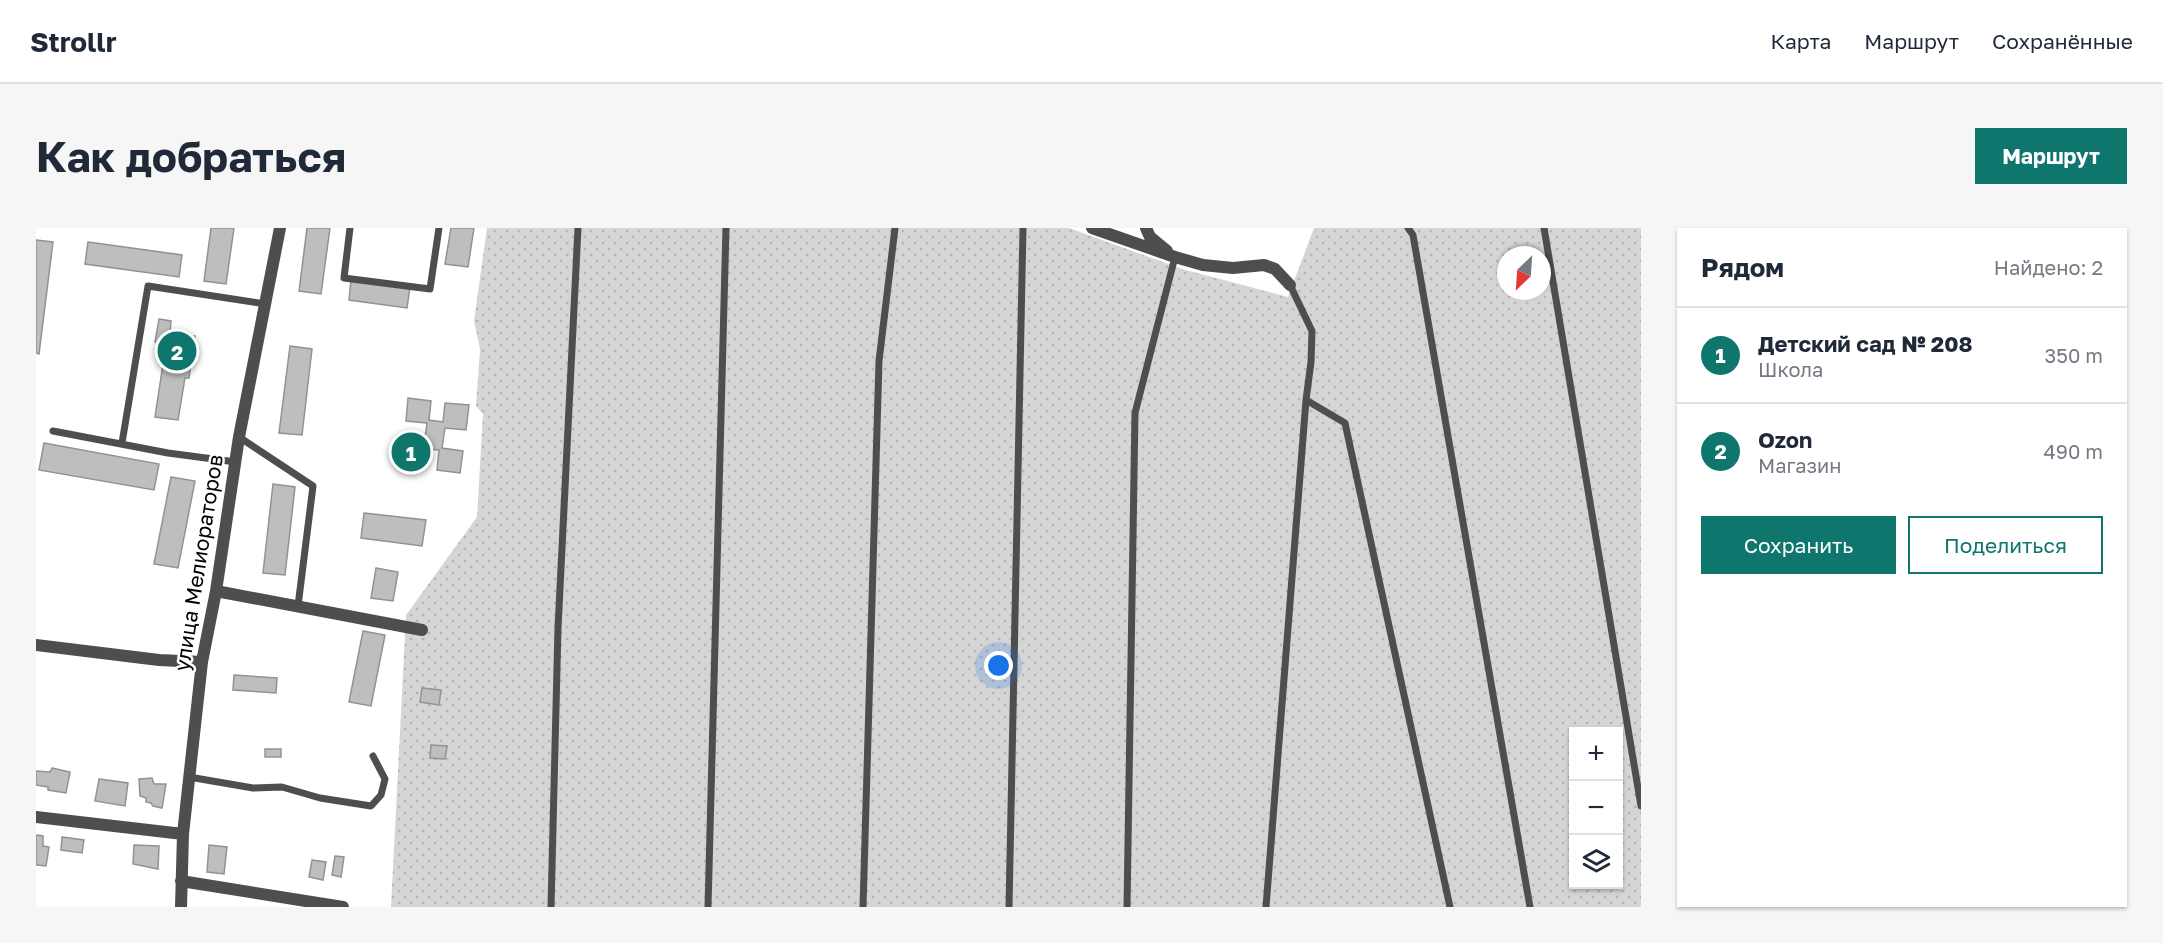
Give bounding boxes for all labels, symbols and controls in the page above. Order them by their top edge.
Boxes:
text: Strollr [30,25,117,58]
text: Карта [1770,28,1831,54]
text: Маршрут [1864,28,1959,54]
text: Сохранённые [1992,28,2133,54]
button: Маршрут [1975,128,2127,184]
text: Как добраться [36,131,346,181]
north arrow [1497,246,1551,300]
text: Рядом [1701,252,1784,283]
text: Найдено: 2 [1994,255,2103,279]
pin: 2 [158,328,196,374]
text: Детский сад № 208 [1758,330,1973,357]
text: 1 [1715,343,1726,367]
text: 350 m [2045,343,2103,367]
text: Школа [1758,357,1823,381]
text: Ozon [1758,426,1812,453]
pin: 1 [392,430,430,474]
text: 2 [1714,439,1727,463]
text: 490 m [2044,439,2103,463]
street label: улица Мелиораторов [168,453,228,673]
text: Магазин [1758,453,1842,477]
button: Сохранить [1701,516,1896,574]
button: Поделиться [1908,516,2103,574]
your location [984,651,1013,680]
map controls [1569,727,1623,889]
button: + [1569,727,1623,781]
button: − [1569,781,1623,835]
button: layers [1569,835,1623,889]

